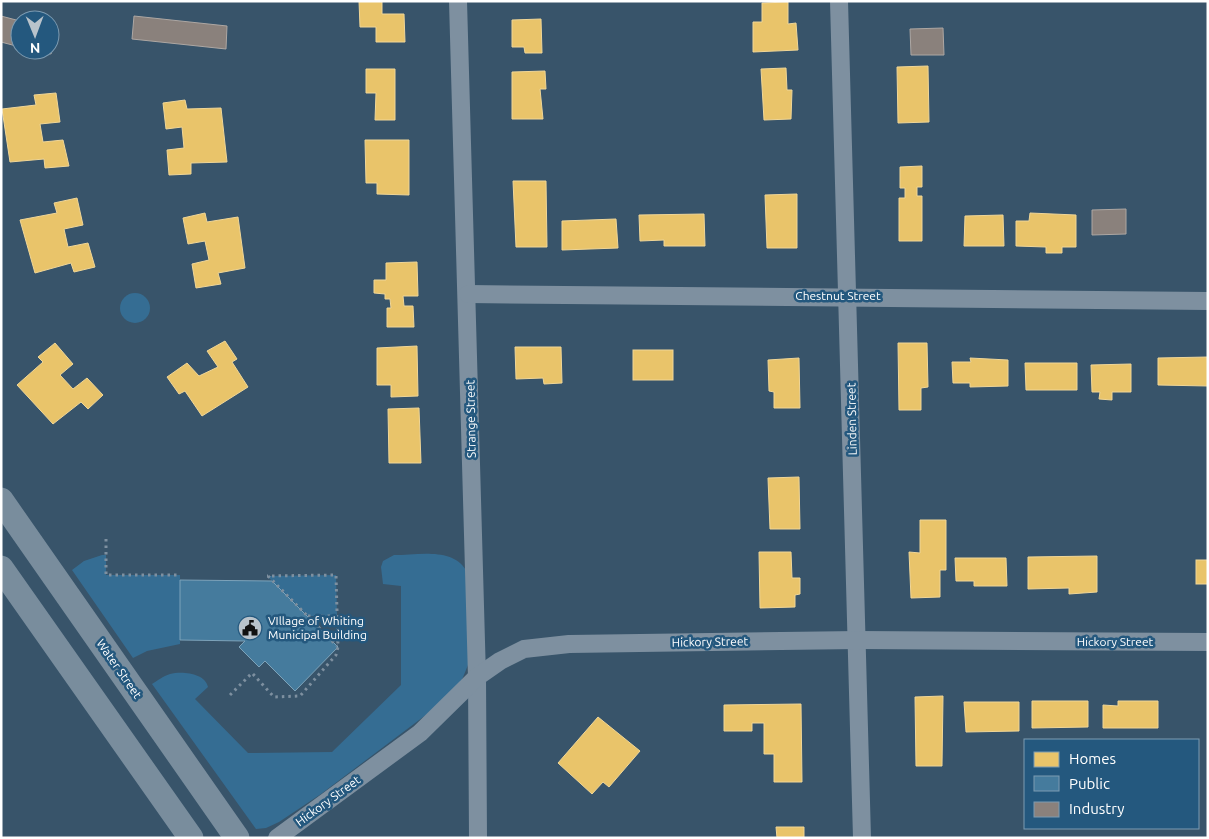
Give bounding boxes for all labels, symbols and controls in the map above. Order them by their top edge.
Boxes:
north arrow [10,10,60,60]
text: N [30,40,41,56]
street label: Chestnut Street [795,289,881,302]
street label: Strange Street [463,379,478,458]
street label: Linden Street [844,382,859,455]
place label: VIllage of Whiting Municipal Building [268,614,367,641]
public building icon: VIllage of Whiting Municipal Building [237,615,263,641]
street label: Hickory Street [672,634,749,649]
street label: Hickory Street [1077,635,1154,648]
street label: Water Street [94,637,145,701]
legend [1024,739,1199,829]
text: Homes [1069,750,1116,767]
street label: Hickory Street [293,773,363,828]
text: Public [1069,775,1110,792]
text: Industry [1069,800,1124,817]

